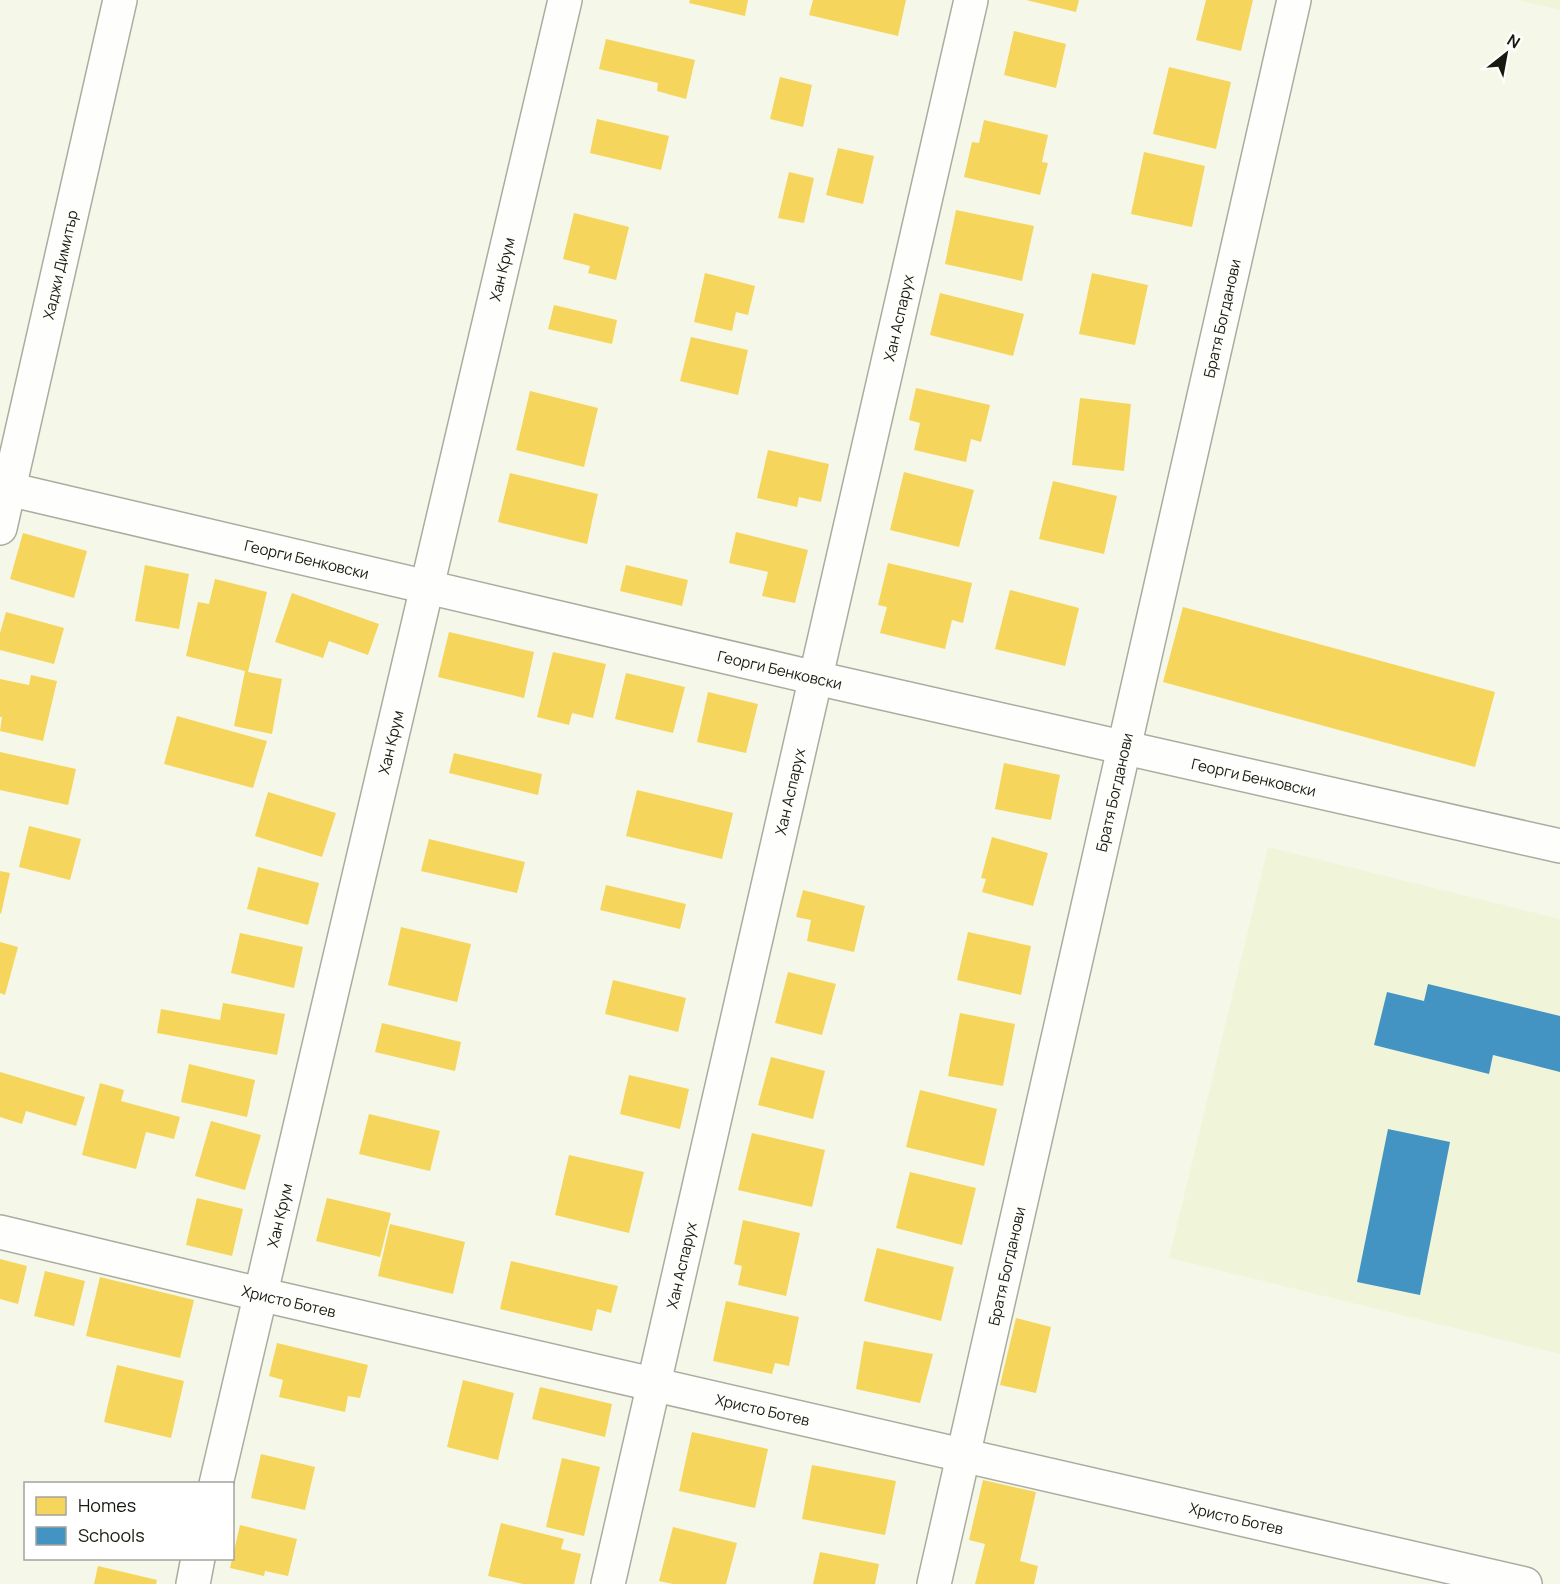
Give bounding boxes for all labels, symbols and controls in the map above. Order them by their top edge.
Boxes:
north arrow [1476,24,1536,84]
text: N [1503,29,1524,54]
street label: Хаджи Димитър [37,208,82,322]
street label: Хан Крум [484,235,519,303]
street label: Братя Богданови [1198,257,1245,380]
street label: Хан Аспарух [878,272,918,363]
street label: Георги Бенковски [242,534,371,584]
street label: Георги Бенковски [716,645,844,694]
street label: Хан Крум [373,708,408,776]
street label: Братя Богданови [1090,731,1138,854]
street label: Хан Аспарух [769,746,810,837]
street label: Георги Бенковски [1190,753,1318,801]
street label: Хан Крум [262,1181,297,1249]
street label: Братя Богданови [983,1205,1030,1328]
street label: Хан Аспарух [661,1220,701,1311]
street label: Христо Ботев [240,1280,338,1322]
street label: Христо Ботев [713,1388,812,1430]
legend [24,1482,234,1560]
text: Homes [78,1493,136,1517]
street label: Христо Ботев [1187,1497,1286,1539]
text: Schools [78,1523,145,1547]

